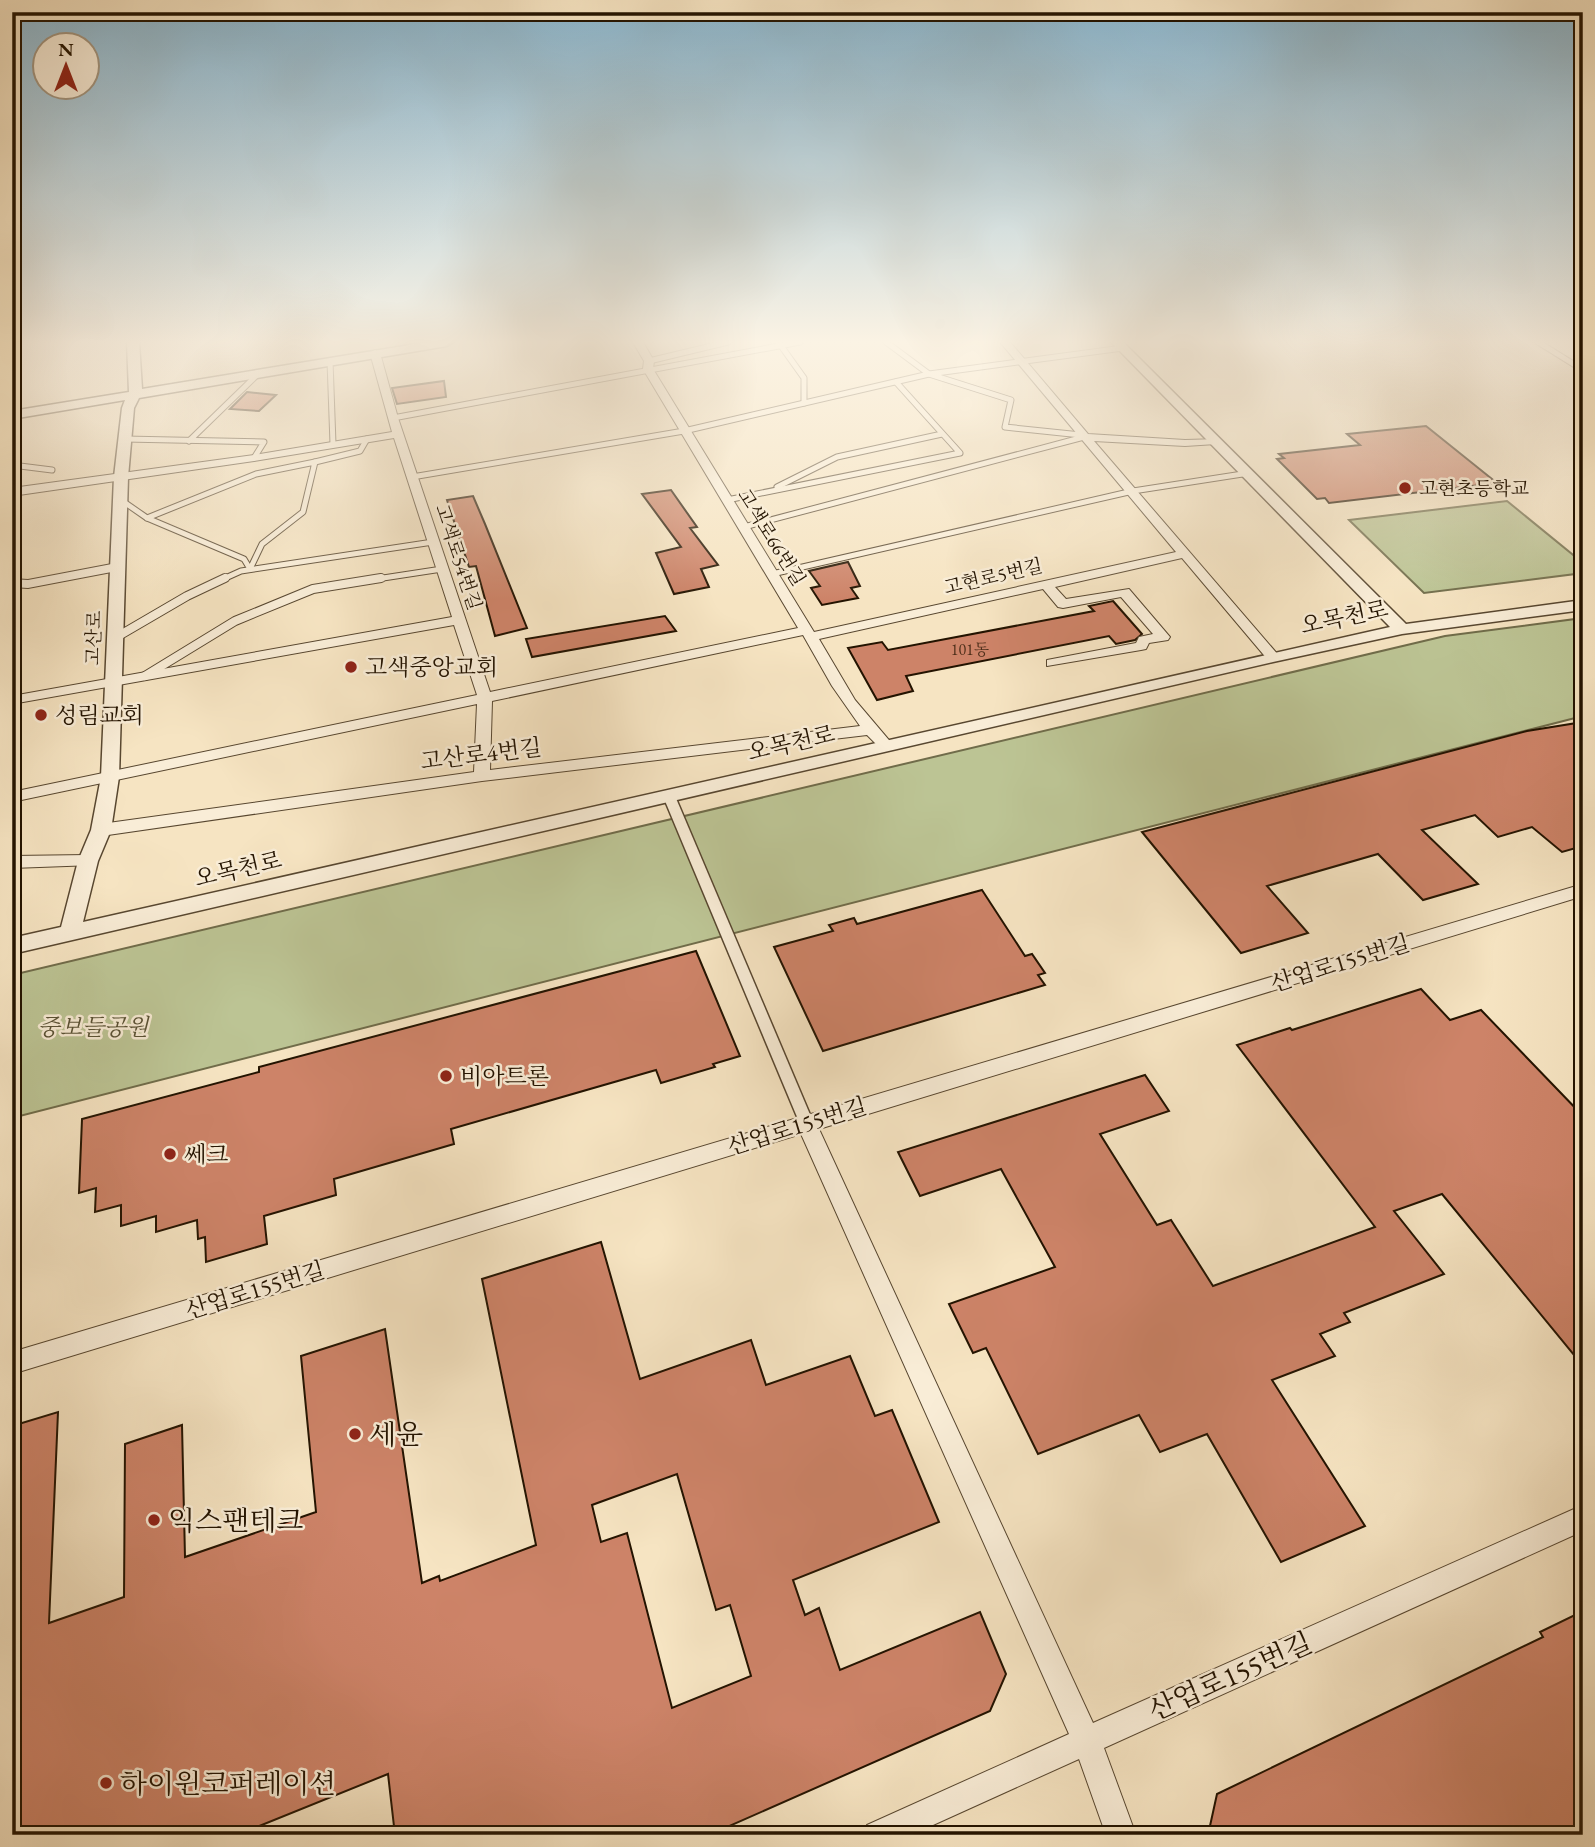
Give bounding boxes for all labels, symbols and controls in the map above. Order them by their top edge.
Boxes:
north arrow [32,32,102,102]
text: N [58,37,74,62]
place label: 고현초등학교 [1419,476,1529,501]
marker: 고현초등학교 [1397,480,1413,496]
street label: 고색로66번길 [732,484,811,591]
street label: 고색로54번길 [430,501,487,613]
street label: 고현로5번길 [941,553,1045,600]
street label: 오목천로 [1297,593,1391,641]
street label: 고산로 [80,610,107,666]
house number: 101동 [951,639,990,660]
place label: 고색중앙교회 [365,652,498,682]
marker: 고색중앙교회 [343,659,359,675]
place label: 성림교회 [55,700,144,730]
marker: 성림교회 [33,707,49,723]
street label: 오목천로 [744,718,838,768]
street label: 고산로4번길 [419,732,543,776]
street label: 오목천로 [191,844,285,894]
street label: 산업로155번길 [1267,928,1413,998]
park label: 중보들공원 [37,1012,150,1042]
place label: 비아트론 [460,1061,549,1091]
marker: 비아트론 [438,1068,454,1084]
street label: 산업로155번길 [724,1091,870,1161]
place label: 쎄크 [184,1139,228,1169]
marker: 쎄크 [162,1146,178,1162]
street label: 산업로155번길 [182,1255,328,1325]
place label: 세윤 [369,1416,423,1452]
marker: 세윤 [347,1426,363,1442]
place label: 익스팬테크 [168,1502,303,1538]
marker: 익스팬테크 [146,1512,162,1528]
street label: 산업로155번길 [1142,1624,1318,1728]
place label: 하이윈코퍼레이션 [120,1765,336,1801]
marker: 하이윈코퍼레이션 [98,1775,114,1791]

